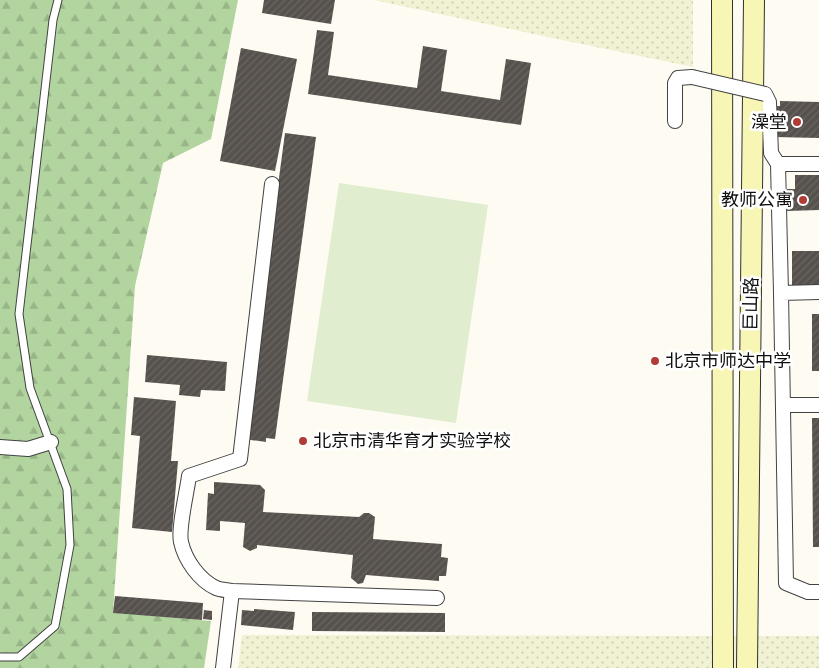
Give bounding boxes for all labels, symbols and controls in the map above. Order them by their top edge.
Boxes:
place label: 澡堂 [751,109,787,134]
marker: 澡堂 [791,116,803,128]
place label: 教师公寓 [721,187,793,212]
marker: 教师公寓 [797,194,809,206]
street label: 巨山路 [738,277,763,331]
place label: 北京市师达中学 [665,348,791,373]
marker: 北京市师达中学 [649,355,661,367]
place label: 北京市清华育才实验学校 [313,428,511,453]
marker: 北京市清华育才实验学校 [297,435,309,447]

